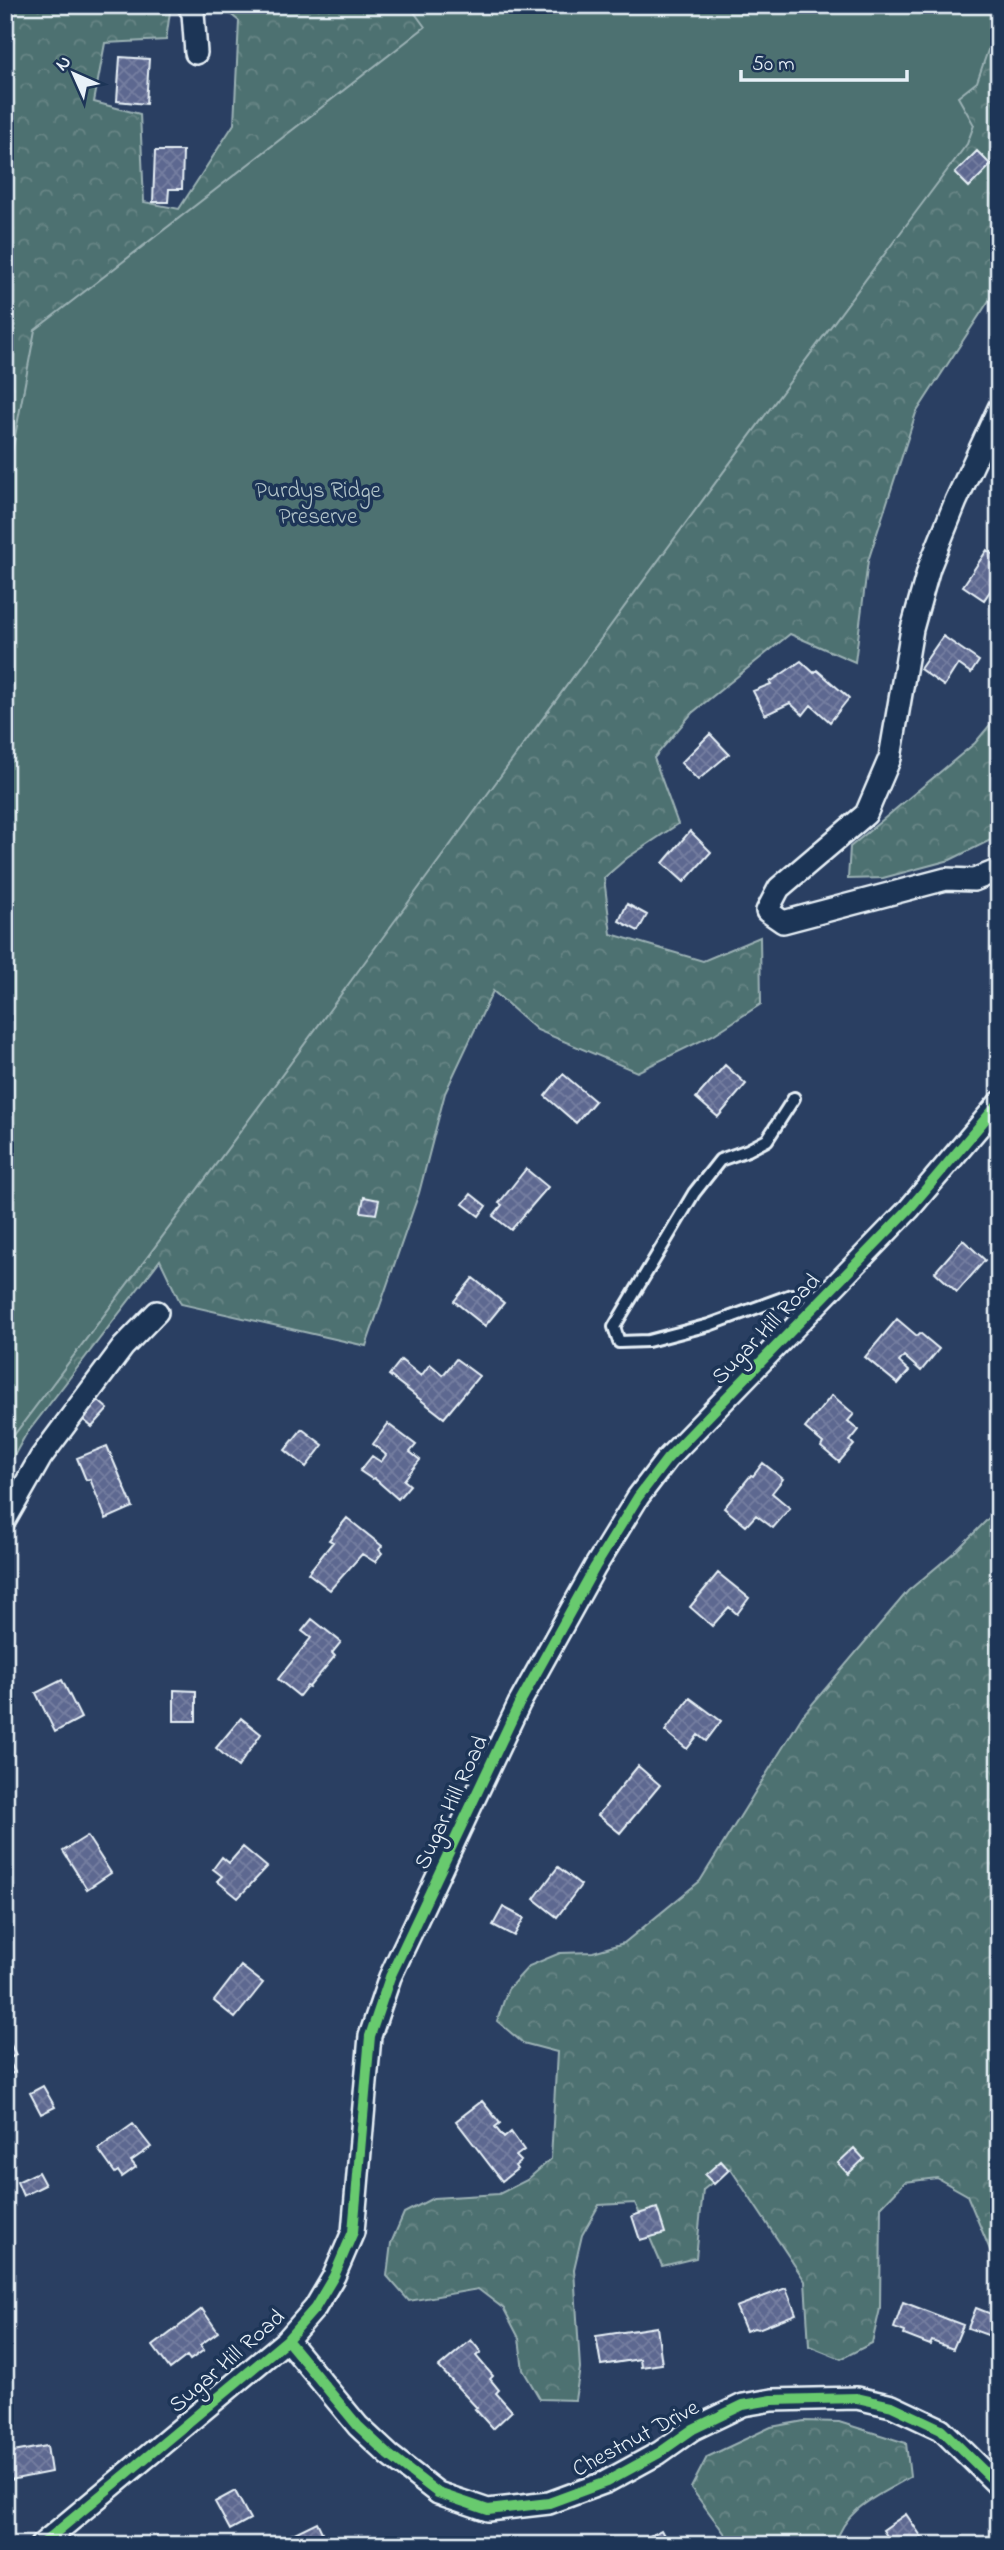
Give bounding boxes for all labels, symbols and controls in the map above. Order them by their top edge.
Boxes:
north arrow [38,38,108,108]
scale bar [741,38,908,82]
text: N [50,50,78,78]
text: 50 m [752,50,795,80]
park label: Purdys Ridge Preserve [255,475,382,534]
street label: Sugar Hill Road [705,1266,830,1394]
street label: Sugar Hill Road [407,1731,499,1876]
street label: Sugar Hill Road [162,2302,294,2422]
street label: Chestnut Drive [567,2392,706,2486]

